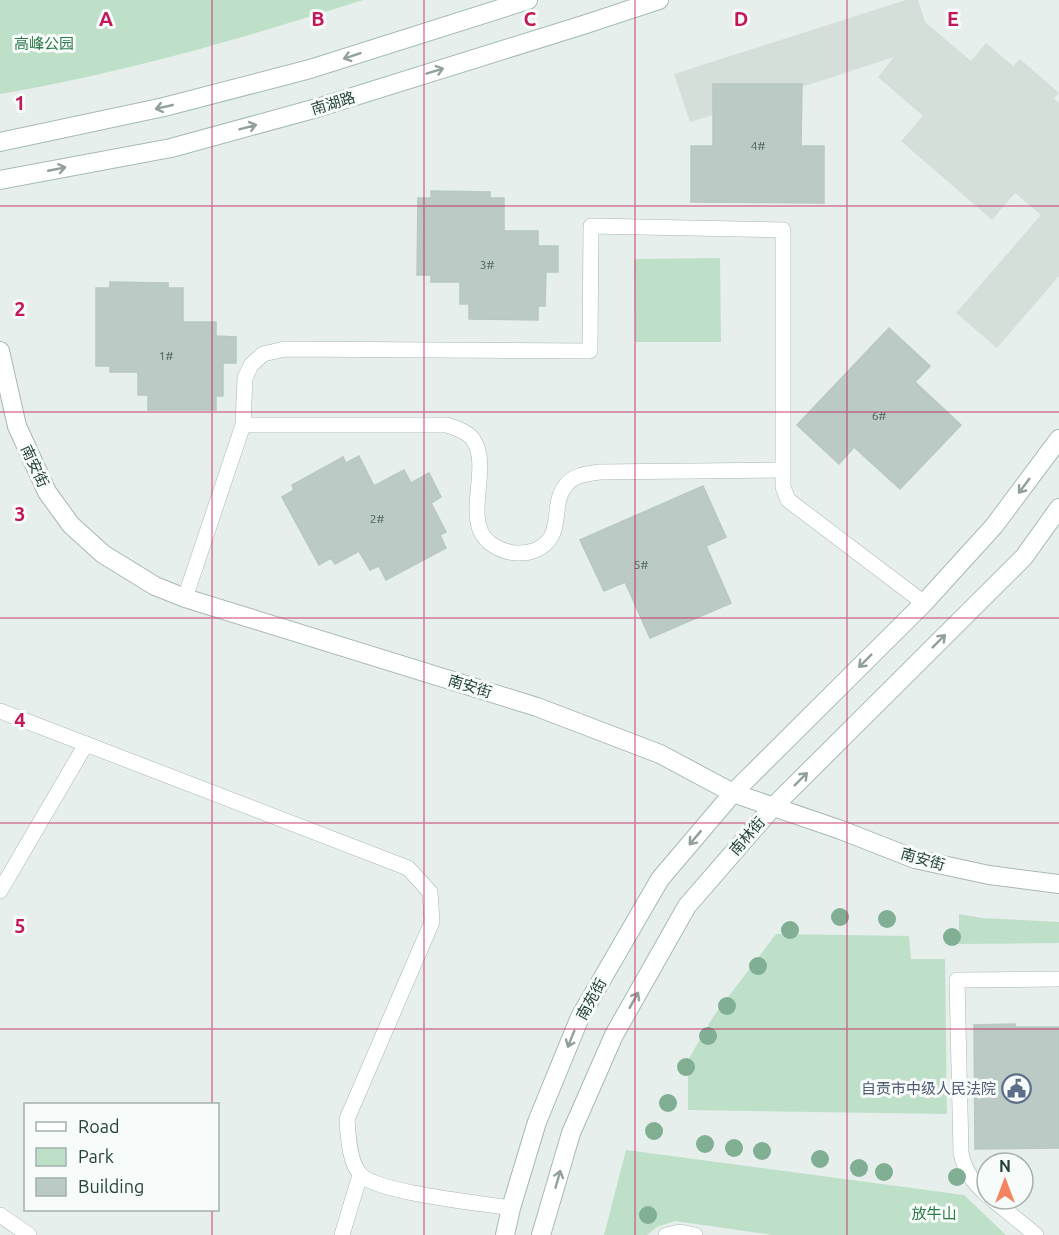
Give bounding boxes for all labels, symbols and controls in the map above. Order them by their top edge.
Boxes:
text: A [99,7,113,30]
text: B [311,7,325,30]
text: C [524,7,537,30]
text: D [734,7,748,30]
text: E [947,7,959,30]
park label: 高峰公园 [14,35,74,52]
one-way arrow [343,51,362,62]
one-way arrow [425,65,444,76]
street label: 南湖路 [309,88,357,118]
text: 1 [14,91,26,114]
one-way arrow [154,102,173,114]
one-way arrow [238,120,257,132]
house number: 4# [751,139,765,152]
one-way arrow [47,163,67,174]
house number: 3# [480,258,494,271]
text: 2 [14,297,26,320]
house number: 1# [159,349,173,362]
house number: 6# [872,409,886,422]
street label: 南安街 [18,442,52,490]
one-way arrow [1018,477,1030,493]
text: 3 [14,502,26,525]
house number: 2# [370,512,384,525]
house number: 5# [634,558,648,571]
one-way arrow [932,633,947,648]
one-way arrow [858,654,873,669]
street label: 南安街 [446,671,494,701]
text: 4 [14,708,26,731]
one-way arrow [794,771,808,786]
street label: 南林街 [726,813,768,859]
one-way arrow [688,830,702,845]
street label: 南安街 [899,845,947,873]
text: 5 [14,914,26,937]
street label: 南苑街 [573,975,609,1023]
one-way arrow [628,992,640,1009]
one-way arrow [565,1029,576,1047]
public building icon: 自贡市中级人民法院 [1001,1072,1033,1104]
place label: 自贡市中级人民法院 [861,1080,996,1097]
legend [24,1103,219,1211]
text: Road [78,1116,120,1136]
text: Park [78,1146,114,1166]
north arrow [975,1151,1035,1211]
text: N [999,1157,1011,1175]
one-way arrow [553,1170,564,1189]
text: Building [78,1176,144,1196]
park label: 放牛山 [911,1205,957,1222]

